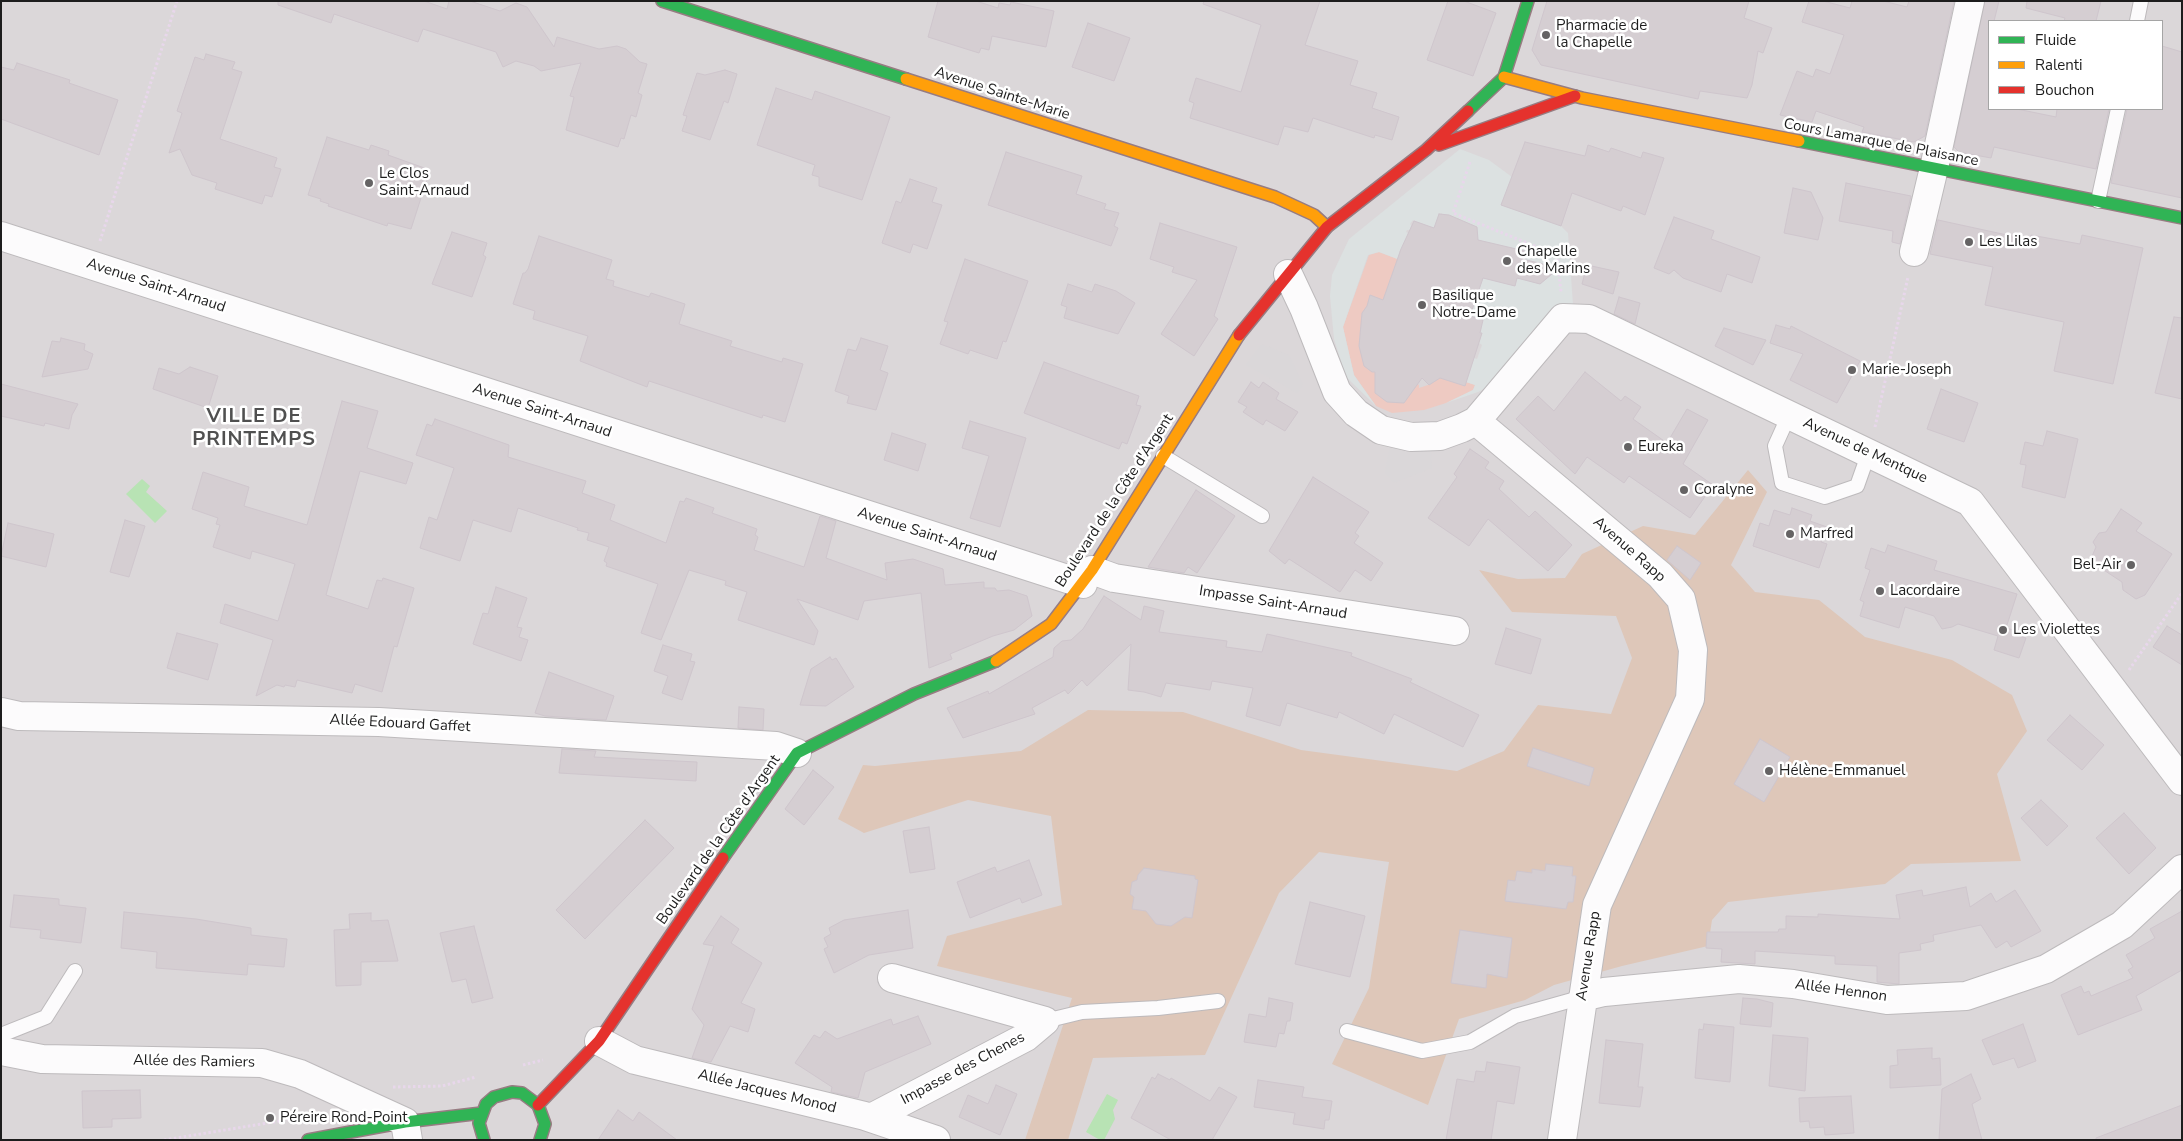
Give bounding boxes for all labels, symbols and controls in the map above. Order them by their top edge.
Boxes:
place label: Pharmacie de la Chapelle [1556,17,1647,52]
legend [1988,20,2163,110]
marker: Pharmacie de la Chapelle [1540,29,1552,41]
text: Fluide [2035,30,2076,50]
text: Ralenti [2035,55,2083,75]
street label: Avenue Sainte-Marie [932,64,1072,124]
text: Bouchon [2035,80,2094,100]
street label: Cours Lamarque de Plaisance [1782,115,1980,171]
place label: Le Clos Saint-Arnaud [379,165,469,200]
marker: Le Clos Saint-Arnaud [363,177,375,189]
place label: Les Lilas [1979,233,2037,251]
marker: Les Lilas [1963,236,1975,248]
place label: Chapelle des Marins [1517,243,1590,278]
street label: Avenue Saint-Arnaud [84,255,228,317]
marker: Chapelle des Marins [1501,255,1513,267]
place label: Basilique Notre-Dame [1432,287,1516,322]
marker: Basilique Notre-Dame [1416,299,1428,311]
place label: Marie-Joseph [1862,361,1951,379]
marker: Marie-Joseph [1846,364,1858,376]
street label: Avenue Saint-Arnaud [470,380,614,442]
district label: VILLE DE PRINTEMPS [191,405,317,452]
street label: Boulevard de la Côte d'Argent [1052,411,1178,591]
street label: Avenue de Mentque [1800,414,1930,488]
place label: Eureka [1638,438,1684,456]
marker: Eureka [1622,441,1634,453]
place label: Coralyne [1694,481,1754,499]
marker: Coralyne [1678,484,1690,496]
street label: Avenue Saint-Arnaud [855,504,999,566]
street label: Avenue Rapp [1589,514,1669,586]
place label: Marfred [1800,525,1854,543]
marker: Marfred [1784,528,1796,540]
place label: Bel-Air [2073,556,2121,574]
marker: Bel-Air [2125,559,2137,571]
street label: Impasse Saint-Arnaud [1198,582,1348,624]
place label: Lacordaire [1890,582,1960,600]
marker: Lacordaire [1874,585,1886,597]
place label: Les Violettes [2013,621,2100,639]
marker: Les Violettes [1997,624,2009,636]
street label: Allée Edouard Gaffet [329,711,471,737]
street label: Boulevard de la Côte d'Argent [653,752,785,928]
place label: Hélène-Emmanuel [1779,762,1906,780]
marker: Hélène-Emmanuel [1763,765,1775,777]
street label: Avenue Rapp [1573,910,1605,1002]
street label: Allée Hennon [1794,976,1888,1006]
street label: Impasse des Chenes [898,1029,1028,1109]
street label: Allée des Ramiers [133,1052,255,1072]
street label: Allée Jacques Monod [696,1066,838,1118]
place label: Péreire Rond-Point [280,1109,408,1127]
marker: Péreire Rond-Point [264,1112,276,1124]

